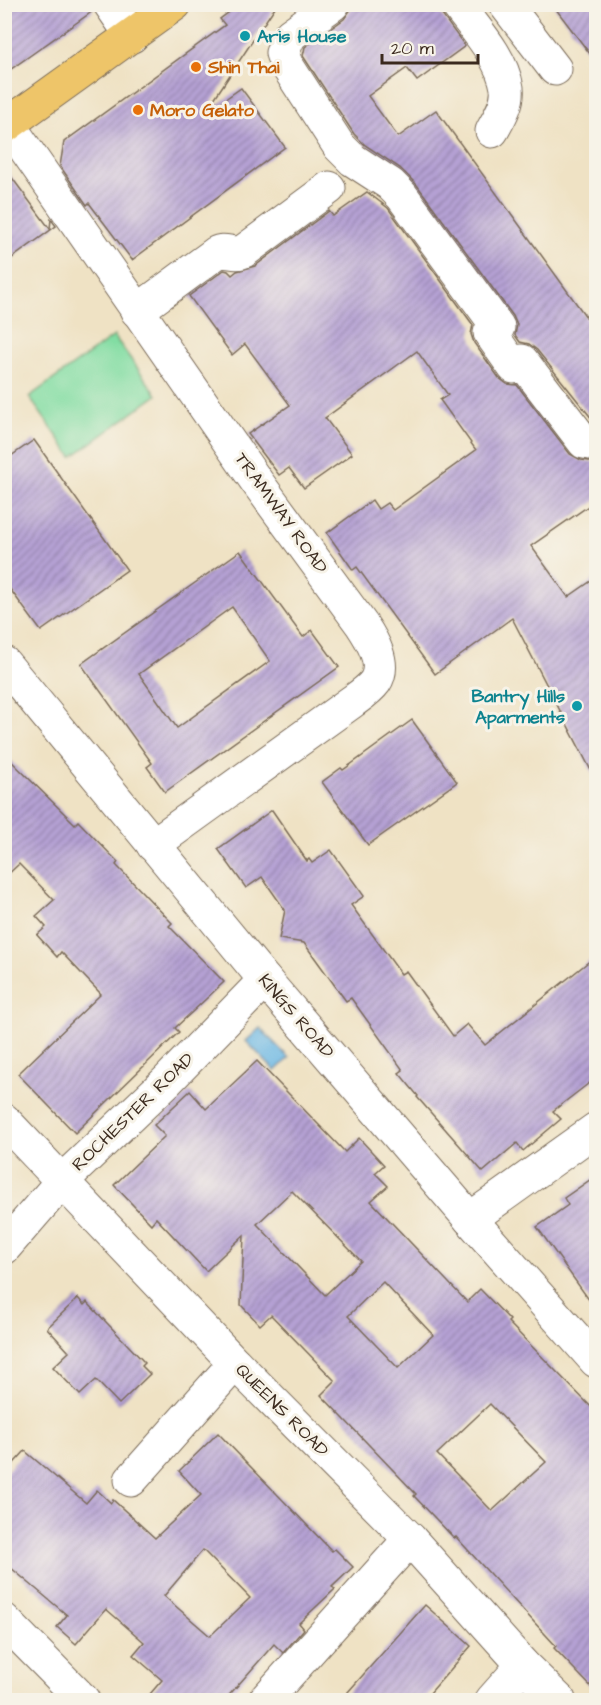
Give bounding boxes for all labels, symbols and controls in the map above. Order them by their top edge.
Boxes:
place label: Aris House [257,24,347,49]
scale bar [382,27,478,65]
marker: Aris House [238,29,252,43]
text: 20 m [391,36,434,61]
place label: Shin Thai [207,55,280,80]
marker: Shin Thai [189,60,203,74]
place label: Moro Gelato [150,98,255,123]
marker: Moro Gelato [131,103,145,117]
street label: TRAMWAY ROAD [229,447,334,579]
place label: Bantry Hills Aparments [471,684,565,730]
marker: Bantry Hills Aparments [570,699,584,713]
street label: KINGS ROAD [252,968,340,1064]
street label: ROCHESTER ROAD [66,1047,200,1177]
street label: QUEENS ROAD [230,1358,334,1462]

